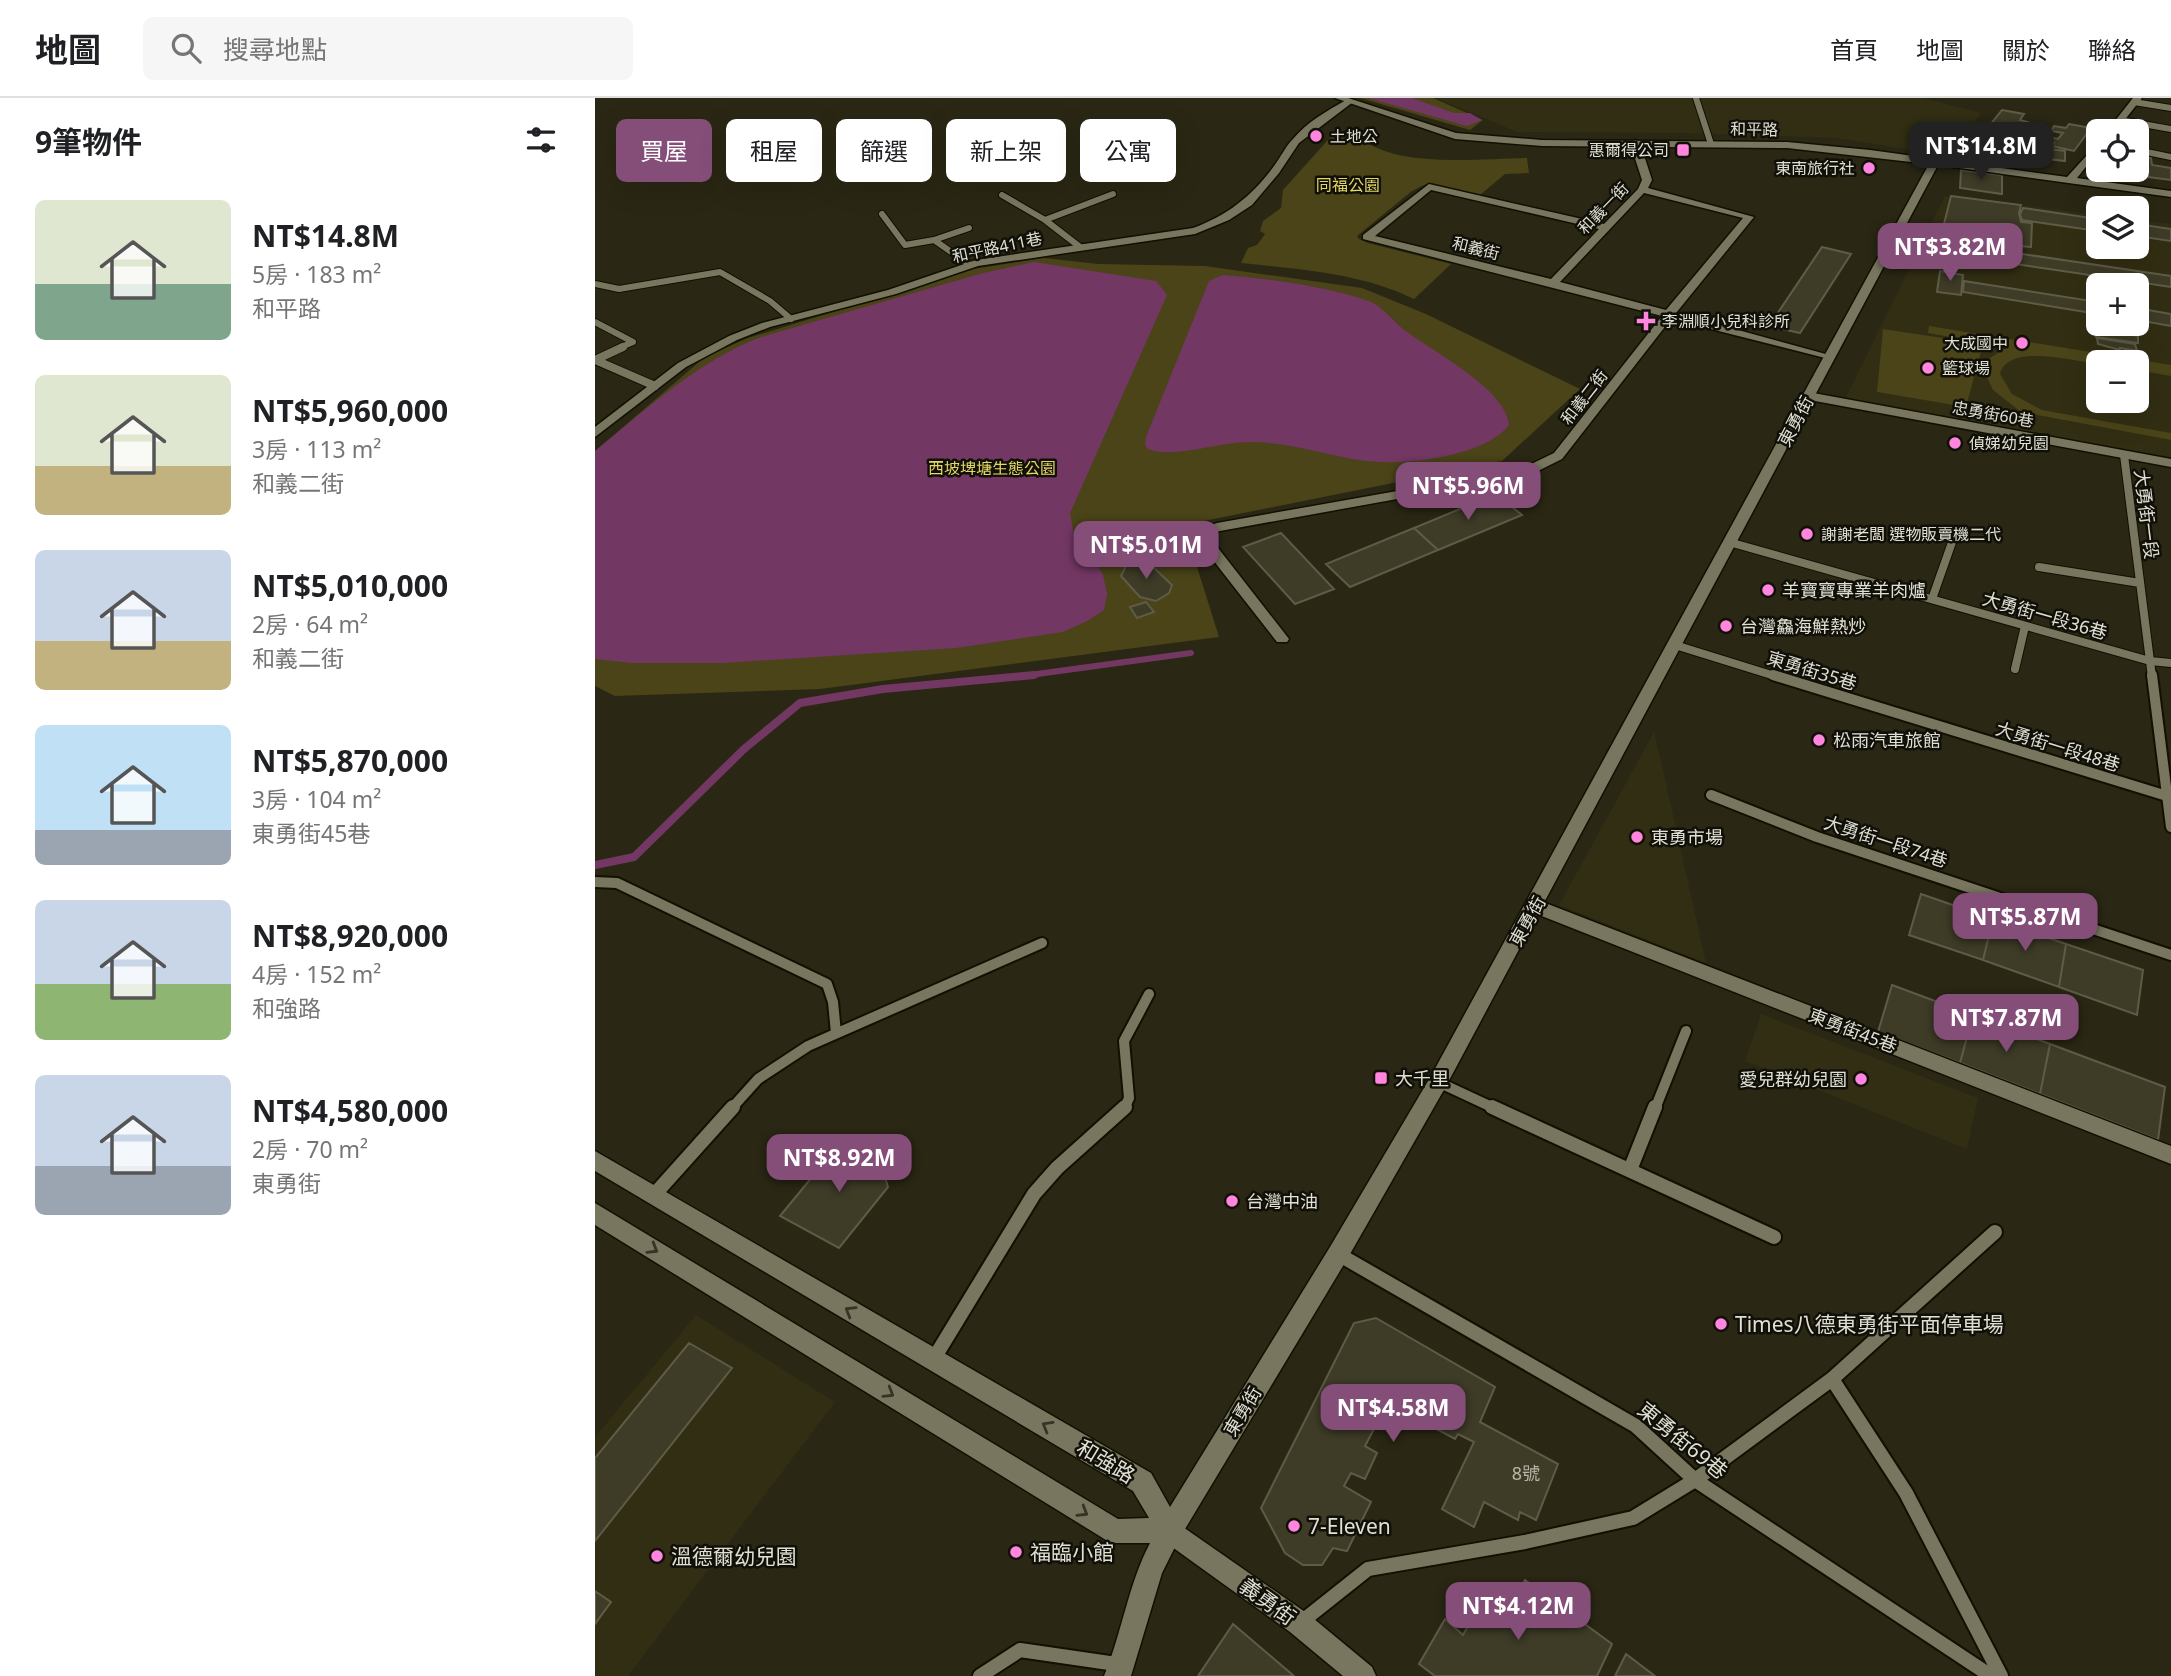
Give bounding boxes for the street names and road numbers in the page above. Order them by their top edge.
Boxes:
street label: 和平路 [1730,118,1778,140]
street label: 和義一街 [1573,177,1633,239]
street label: 和平路411巷 [950,227,1044,267]
street label: 和義街 [1450,232,1502,264]
street label: 和義二街 [1556,365,1612,429]
street label: 東勇街 [1772,392,1818,450]
street label: 忠勇街60巷 [1951,396,2035,432]
street label: 大勇街一段 [2130,468,2164,560]
street label: 大勇街一段36巷 [1980,586,2110,644]
street label: 東勇街35巷 [1764,645,1860,695]
street label: 大勇街一段48巷 [1993,716,2123,776]
street label: 大勇街一段74巷 [1821,810,1951,872]
street label: 東勇街 [1503,892,1551,950]
street label: 東勇街45巷 [1805,1002,1901,1058]
street label: 東勇街 [1218,1382,1266,1440]
street label: 東勇街69巷 [1632,1395,1734,1485]
street label: 和強路 [1072,1433,1140,1489]
street label: 義勇街 [1234,1571,1302,1631]

